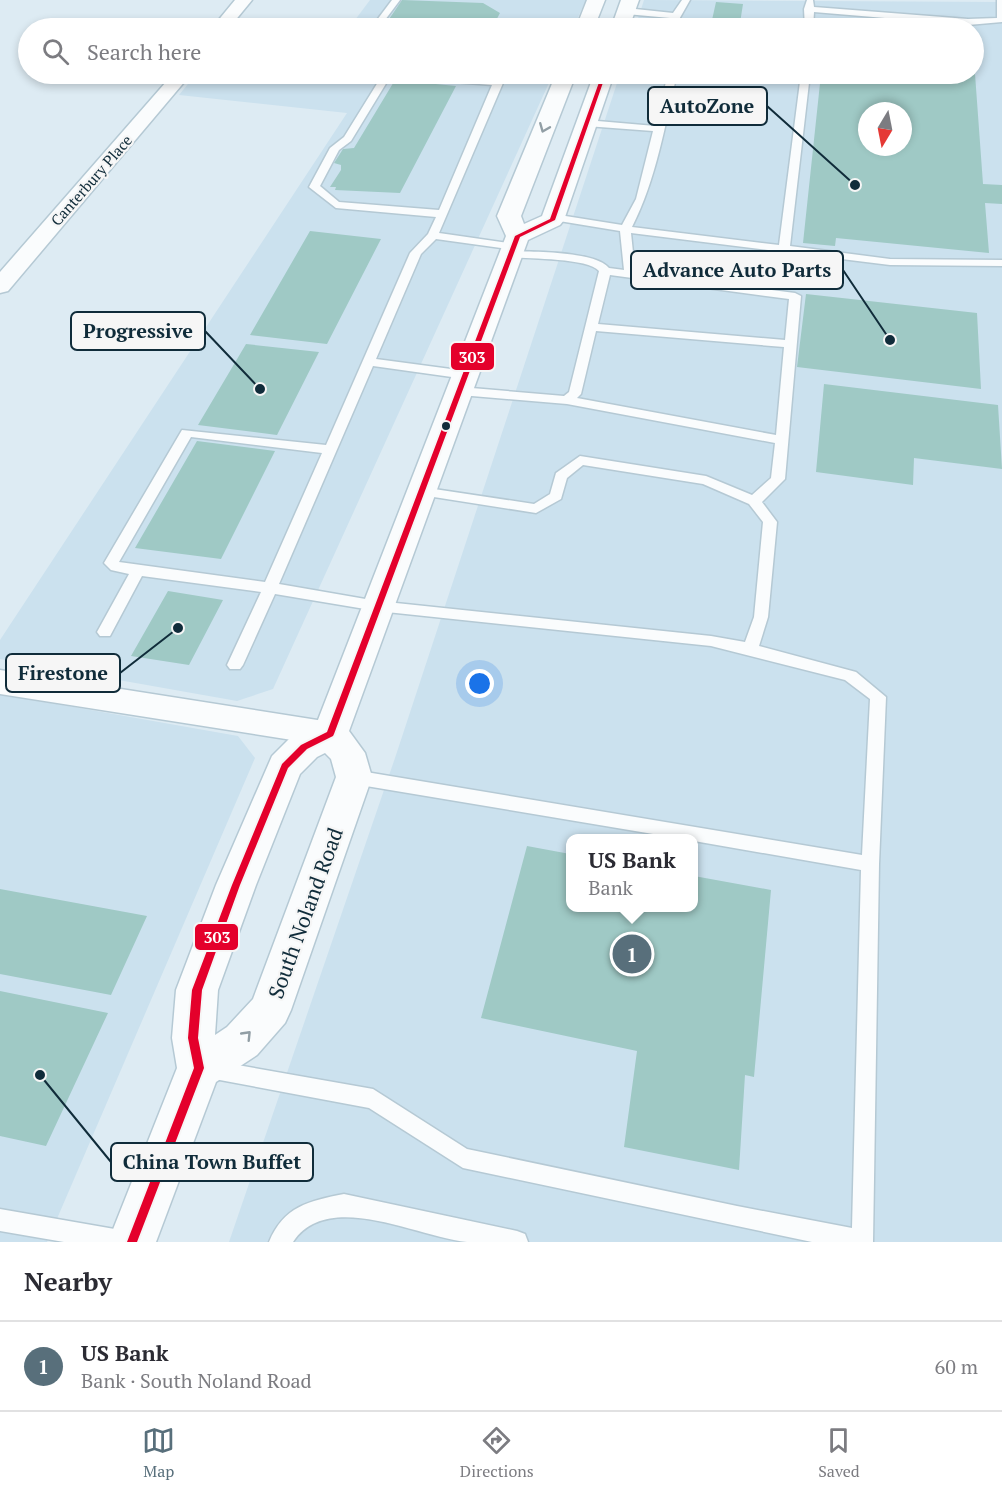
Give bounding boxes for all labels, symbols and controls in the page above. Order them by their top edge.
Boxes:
search box [18,18,984,84]
icon: search [39,35,72,68]
text: Search here [87,37,201,66]
callout: AutoZone [648,87,767,125]
text: AutoZone [660,92,755,119]
north arrow [858,102,912,156]
one-way arrow [539,121,551,132]
street label: Canterbury Place [46,130,136,230]
callout: Advance Auto Parts [631,251,843,289]
text: Advance Auto Parts [643,256,831,283]
callout: Progressive [71,312,205,350]
text: Progressive [83,317,193,344]
line badge: 303 [450,342,495,371]
text: 303 [458,346,486,368]
unlabelled marker [440,420,452,432]
callout: Firestone [6,654,120,692]
text: Firestone [18,659,108,686]
your location [465,669,494,698]
street label: South Noland Road [261,823,349,1002]
popup [566,834,698,912]
text: US Bank [588,845,676,874]
text: Bank [588,874,633,901]
line badge: 303 [194,923,239,951]
text: 303 [203,926,231,948]
pin: 1 [612,932,652,976]
one-way arrow [240,1031,251,1042]
callout: China Town Buffet [111,1143,313,1181]
text: China Town Buffet [123,1148,301,1175]
text: Nearby [24,1264,112,1298]
text: US Bank [81,1338,168,1367]
text: 1 [38,1353,49,1380]
text: 60 m [935,1353,978,1380]
text: Bank · South Noland Road [81,1367,312,1394]
tab: Map [142,1424,175,1482]
tab: Directions [460,1424,534,1482]
tab: Saved [818,1424,860,1482]

